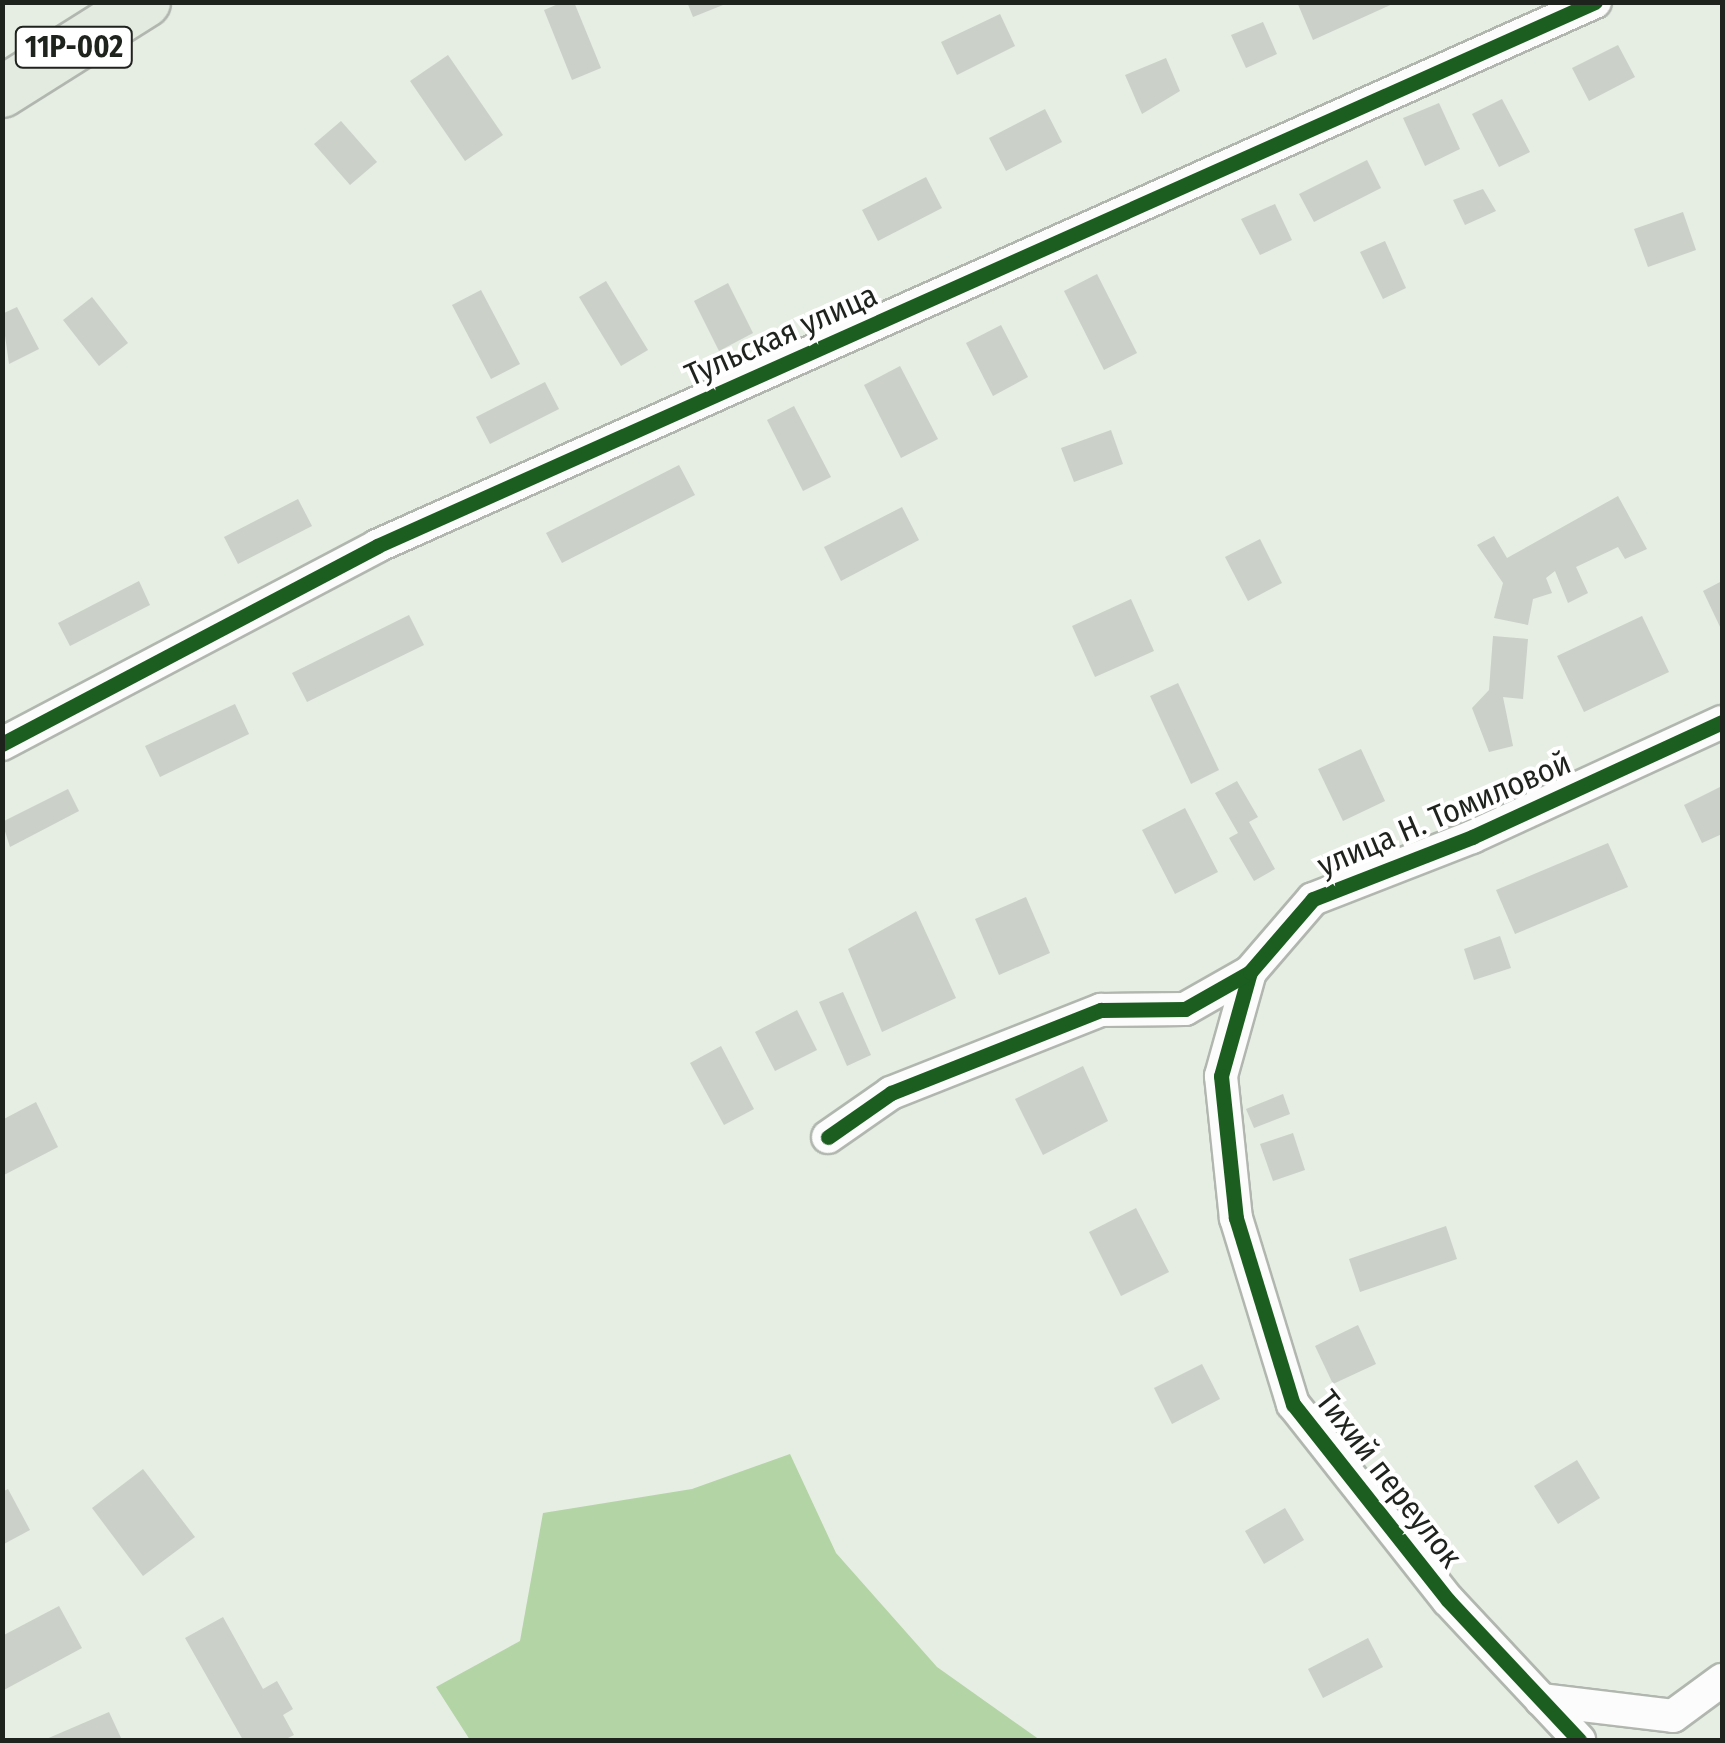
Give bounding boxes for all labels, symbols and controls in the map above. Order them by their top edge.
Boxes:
road number: 11Р-002 [14,22,134,72]
street label: Тульская улица [679,276,883,394]
street label: улица Н. Томиловой [1312,743,1576,885]
street label: Тихий переулок [1308,1383,1470,1575]

